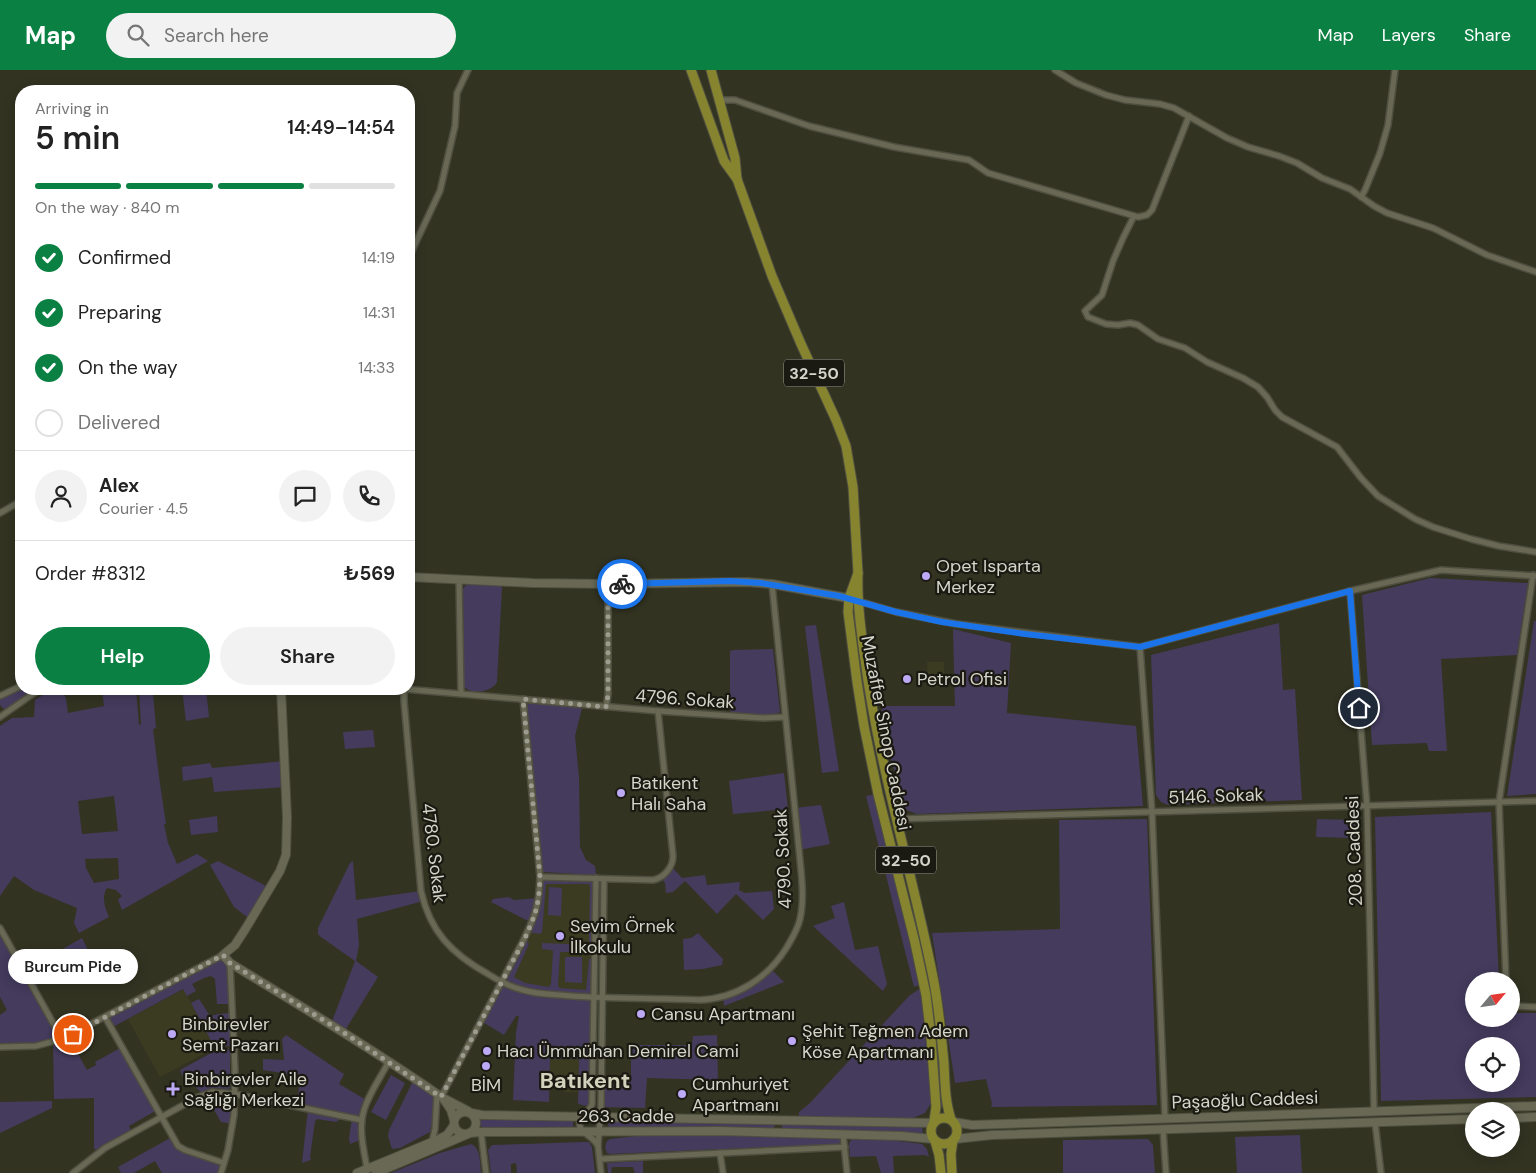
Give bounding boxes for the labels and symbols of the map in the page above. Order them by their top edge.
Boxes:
road number: 32-50 [784,360,844,386]
place label: Opet Isparta Merkez [936,554,1041,599]
courier [597,559,647,609]
marker: Opet Isparta Merkez [920,570,932,582]
street label: Muzaffer Sinop Caddesi [855,634,917,832]
place label: Petrol Ofisi [917,667,1007,691]
marker: Petrol Ofisi [901,673,913,685]
street label: 4796. Sokak [635,684,735,714]
pin [1338,687,1380,729]
place label: Batıkent Halı Saha [631,771,706,816]
street label: 5146. Sokak [1168,782,1264,810]
marker: Batıkent Halı Saha [615,787,627,799]
street label: 208. Caddesi [1340,795,1368,907]
street label: 4780. Sokak [416,802,452,904]
street label: 4790. Sokak [768,808,798,910]
road number: 32-50 [876,846,936,874]
place label: Sevim Örnek İlkokulu [570,914,675,959]
marker: Sevim Örnek İlkokulu [554,930,566,942]
callout: Burcum Pide [8,949,138,984]
north arrow [1465,972,1520,1028]
place label: Cansu Apartmanı [651,1002,795,1026]
marker: Cansu Apartmanı [635,1008,647,1020]
place label: Binbirevler Semt Pazarı [182,1012,279,1057]
pin [52,1013,94,1055]
place label: Şehit Teğmen Adem Köse Apartmanı [802,1019,968,1064]
marker: Binbirevler Semt Pazarı [166,1028,178,1040]
marker: Şehit Teğmen Adem Köse Apartmanı [786,1035,798,1047]
place label: Hacı Ümmühan Demirel Cami [497,1039,739,1063]
marker: Hacı Ümmühan Demirel Cami [481,1045,493,1057]
marker: BİM [480,1060,492,1072]
district label: Batıkent [540,1066,630,1095]
place label: Binbirevler Aile Sağlığı Merkezi [184,1067,307,1112]
place label: Cumhuriyet Apartmanı [692,1072,789,1117]
place label: BİM [471,1073,501,1097]
marker: Binbirevler Aile Sağlığı Merkezi [166,1082,180,1096]
street label: Paşaoğlu Caddesi [1171,1085,1319,1115]
marker: Cumhuriyet Apartmanı [676,1088,688,1100]
street label: 263. Cadde [578,1104,674,1128]

